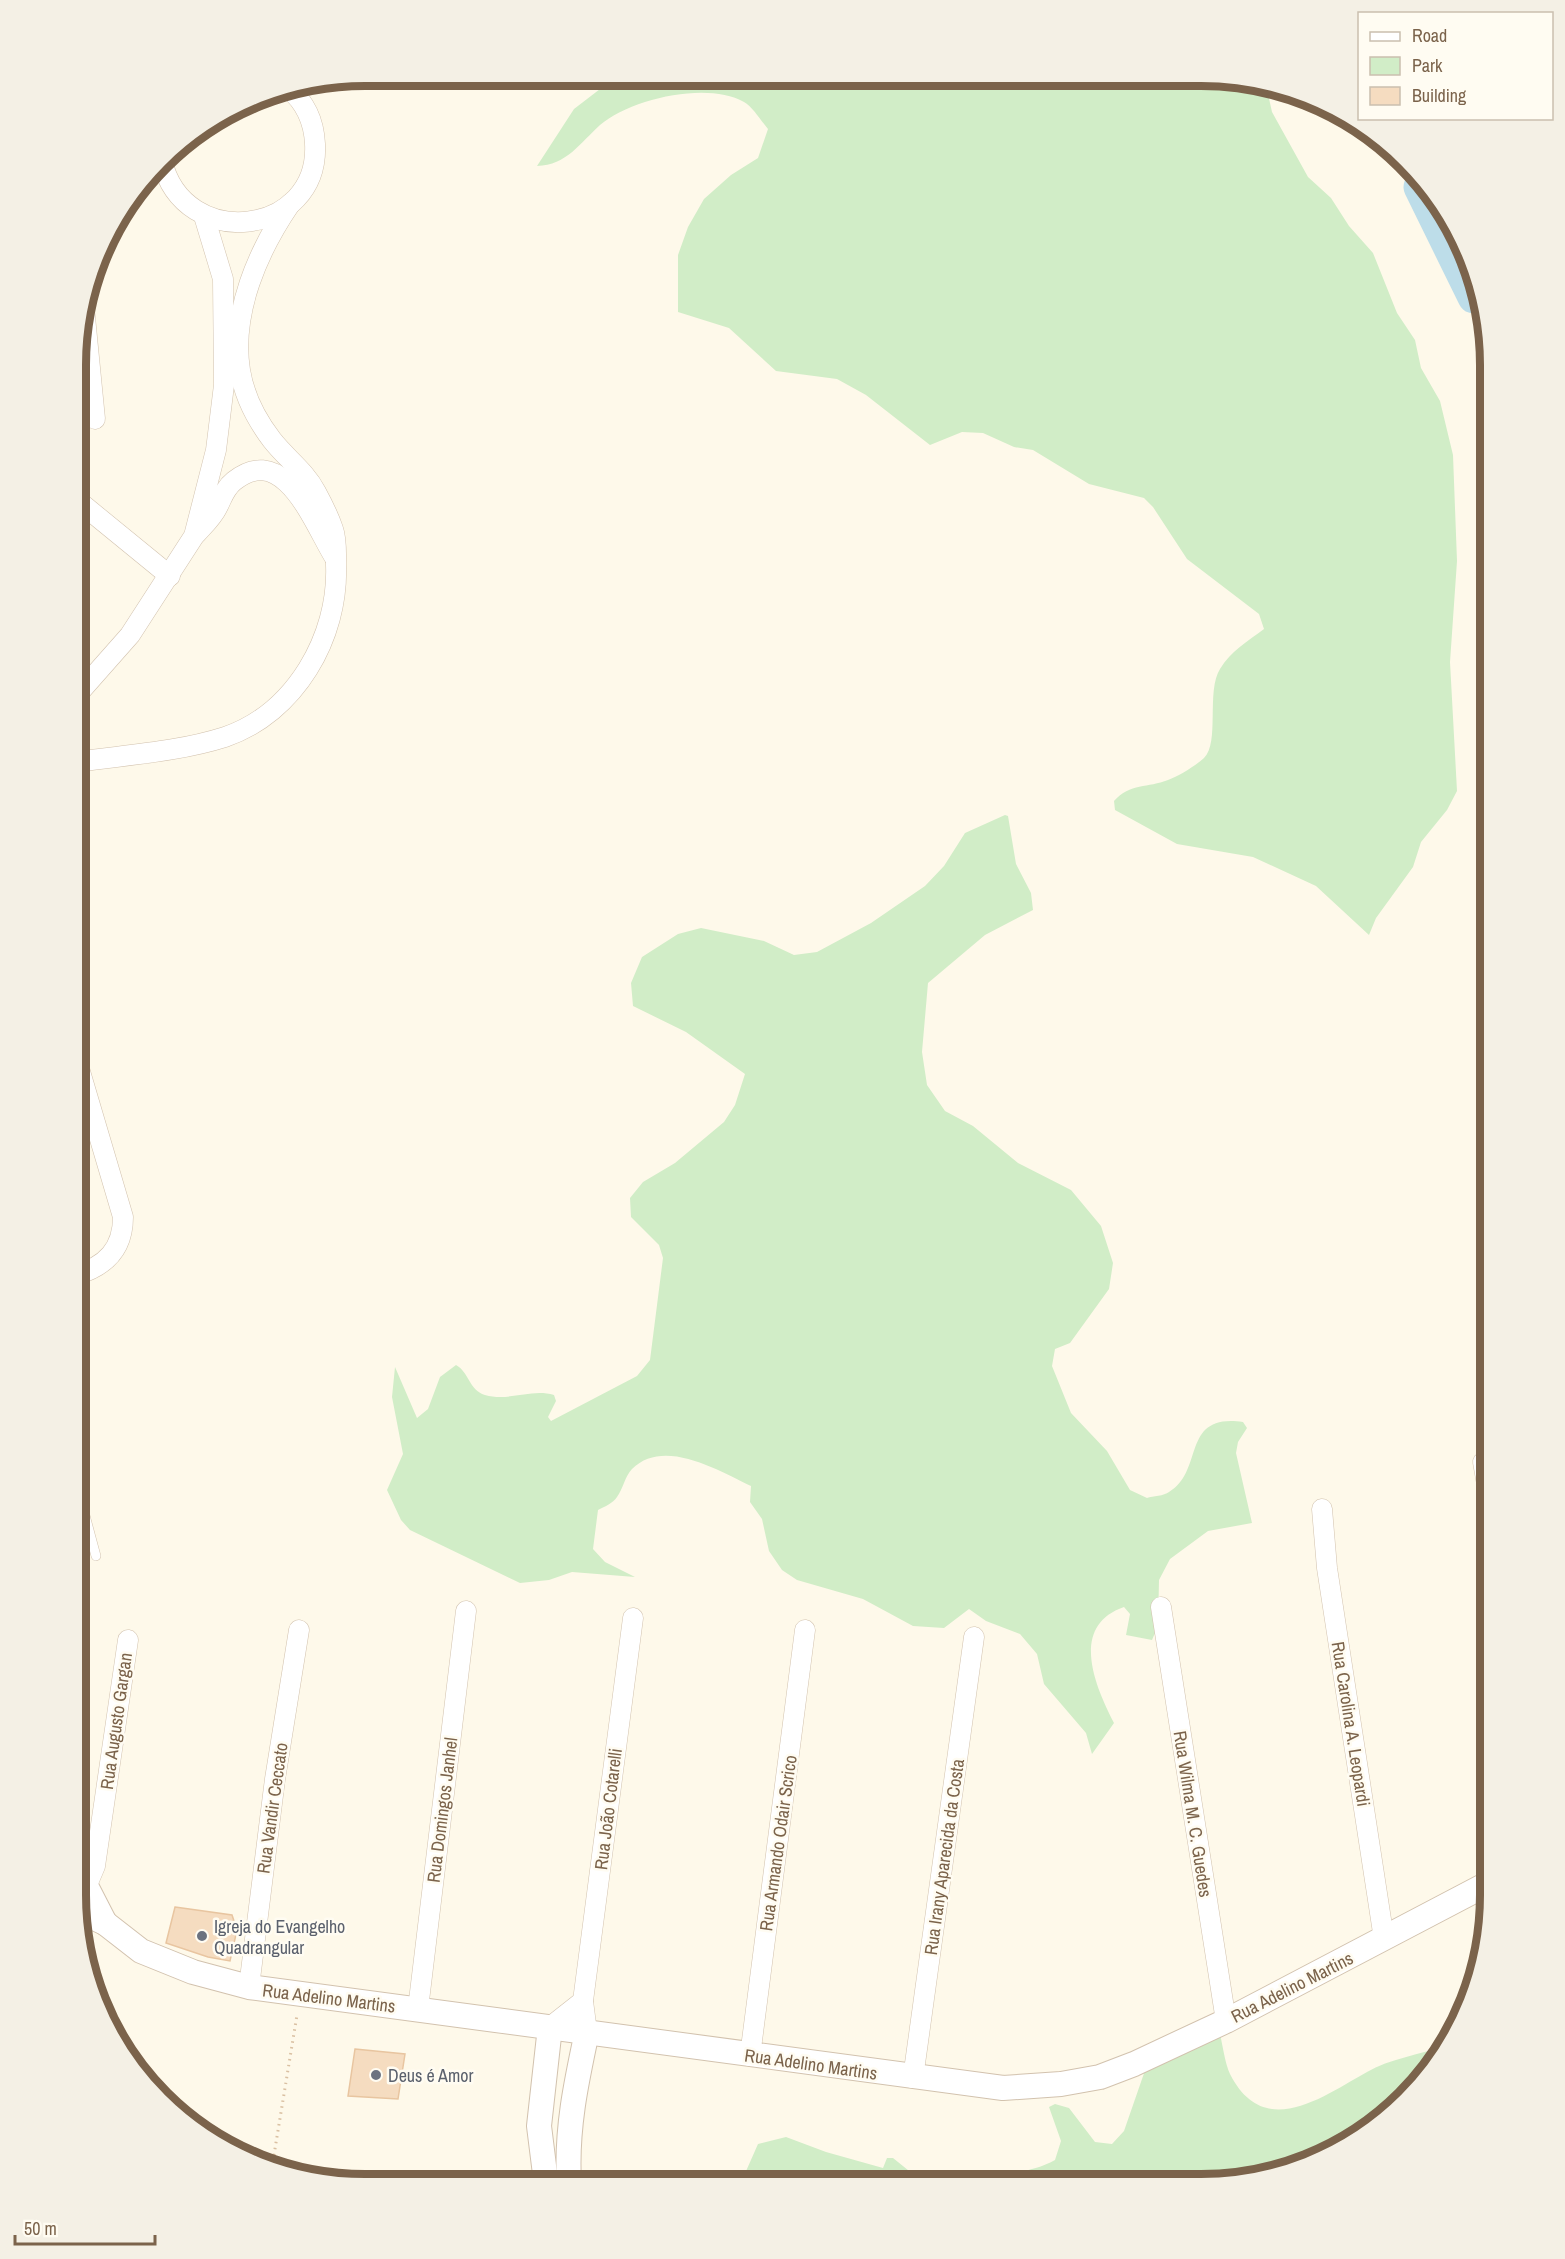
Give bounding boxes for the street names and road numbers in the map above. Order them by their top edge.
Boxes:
street label: Rua Carolina A. Leopardi [1326,1640,1376,1808]
street label: Rua Augusto Gargan [94,1651,138,1791]
street label: Rua Wilma M. C. Guedes [1168,1729,1218,1899]
street label: Rua Domingos Janhel [421,1736,463,1884]
street label: Rua Vandir Ceccato [250,1741,294,1875]
street label: Rua João Cotarelli [588,1747,628,1871]
street label: Rua Armando Odair Scrico [753,1754,803,1932]
street label: Rua Irany Aparecida da Costa [918,1757,970,1957]
street label: Rua Adelino Martins [1227,1946,1357,2028]
street label: Rua Adelino Martins [261,1977,397,2019]
street label: Rua Adelino Martins [743,2042,879,2086]

